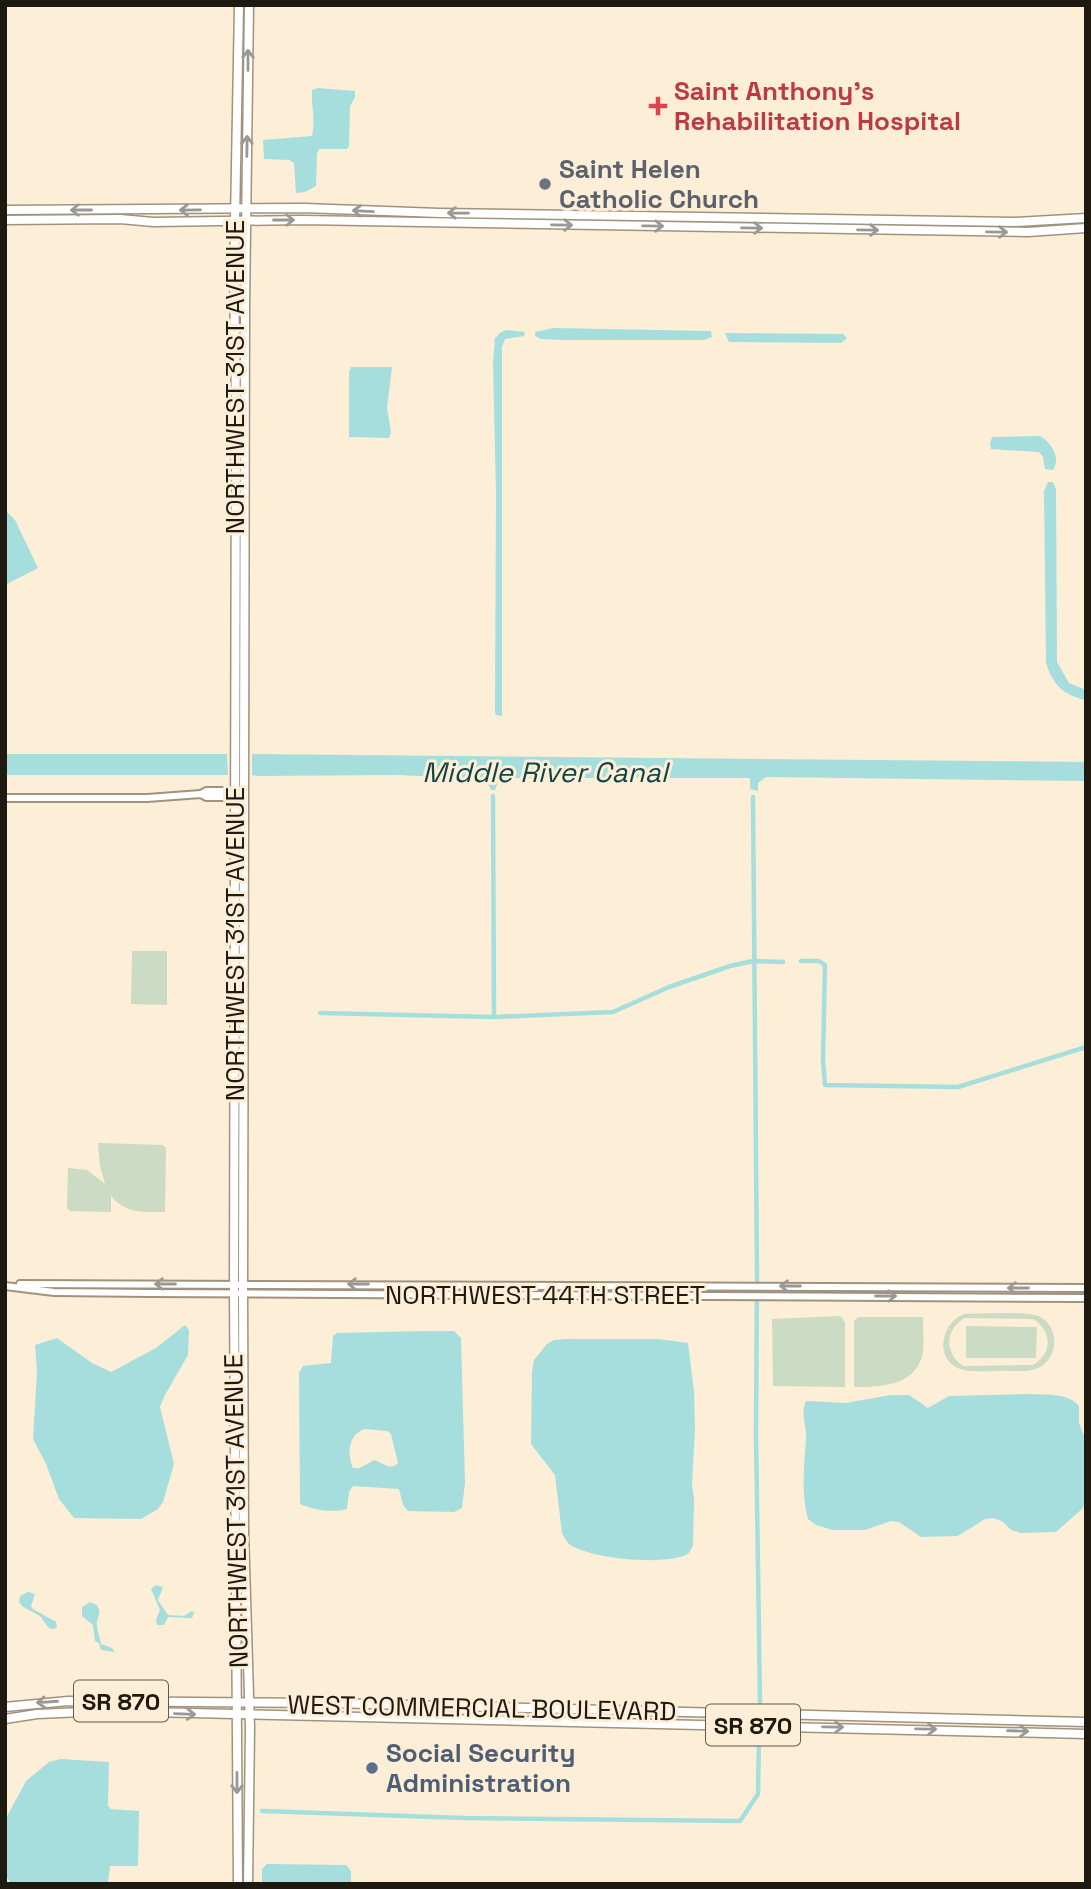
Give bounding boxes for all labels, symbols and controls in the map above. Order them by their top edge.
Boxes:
one-way arrow [241,49,255,72]
place label: Saint Anthony's Rehabilitation Hospital [674,74,961,138]
marker: Saint Anthony's Rehabilitation Hospital [648,96,668,116]
one-way arrow [240,135,254,158]
place label: Saint Helen Catholic Church [559,152,759,216]
marker: Saint Helen Catholic Church [537,176,553,192]
one-way arrow [69,203,92,217]
one-way arrow [179,203,202,216]
one-way arrow [352,204,375,217]
one-way arrow [447,206,470,220]
one-way arrow [272,213,295,227]
one-way arrow [550,218,573,231]
one-way arrow [642,219,665,233]
street label: NORTHWEST 31ST AVENUE [218,220,252,534]
one-way arrow [740,221,763,234]
one-way arrow [857,223,880,236]
one-way arrow [986,225,1009,238]
water label: Middle River Canal [422,754,671,790]
street label: NORTHWEST 31ST AVENUE [218,787,252,1101]
one-way arrow [154,1277,177,1291]
one-way arrow [347,1277,370,1291]
street label: NORTHWEST 44TH STREET [385,1278,705,1312]
one-way arrow [779,1279,802,1293]
one-way arrow [1006,1281,1029,1295]
one-way arrow [874,1290,897,1303]
street label: NORTHWEST 31ST AVENUE [216,1354,256,1668]
road number: SR 870 [74,1680,168,1722]
street label: WEST COMMERCIAL BOULEVARD [287,1688,677,1728]
one-way arrow [36,1696,59,1709]
road number: SR 870 [706,1704,800,1745]
one-way arrow [173,1707,196,1720]
one-way arrow [821,1720,844,1733]
one-way arrow [915,1722,938,1736]
one-way arrow [1006,1725,1029,1738]
place label: Social Security Administration [386,1736,575,1800]
marker: Social Security Administration [364,1760,380,1776]
one-way arrow [230,1772,244,1795]

